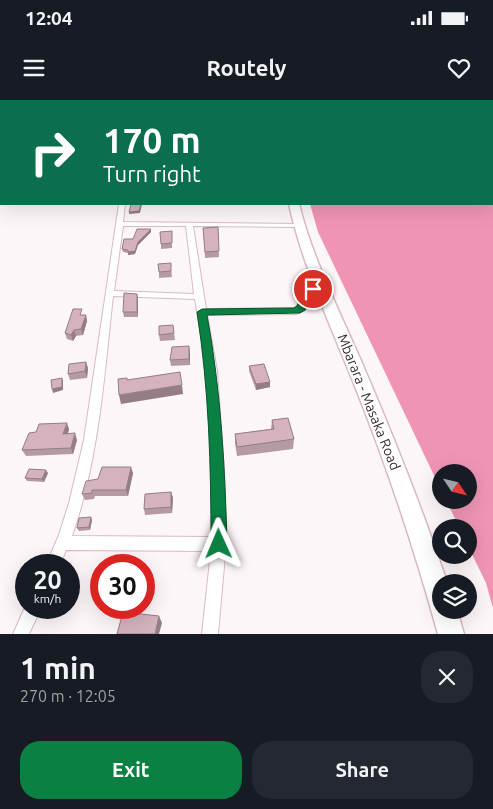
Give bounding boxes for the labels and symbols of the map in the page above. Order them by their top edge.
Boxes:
pin [292,268,334,310]
street label: Mbarara - Masaka Road [334,332,404,472]
north arrow [432,464,478,509]
position arrow [192,517,244,569]
speed limit sign: 30 [90,554,155,619]

